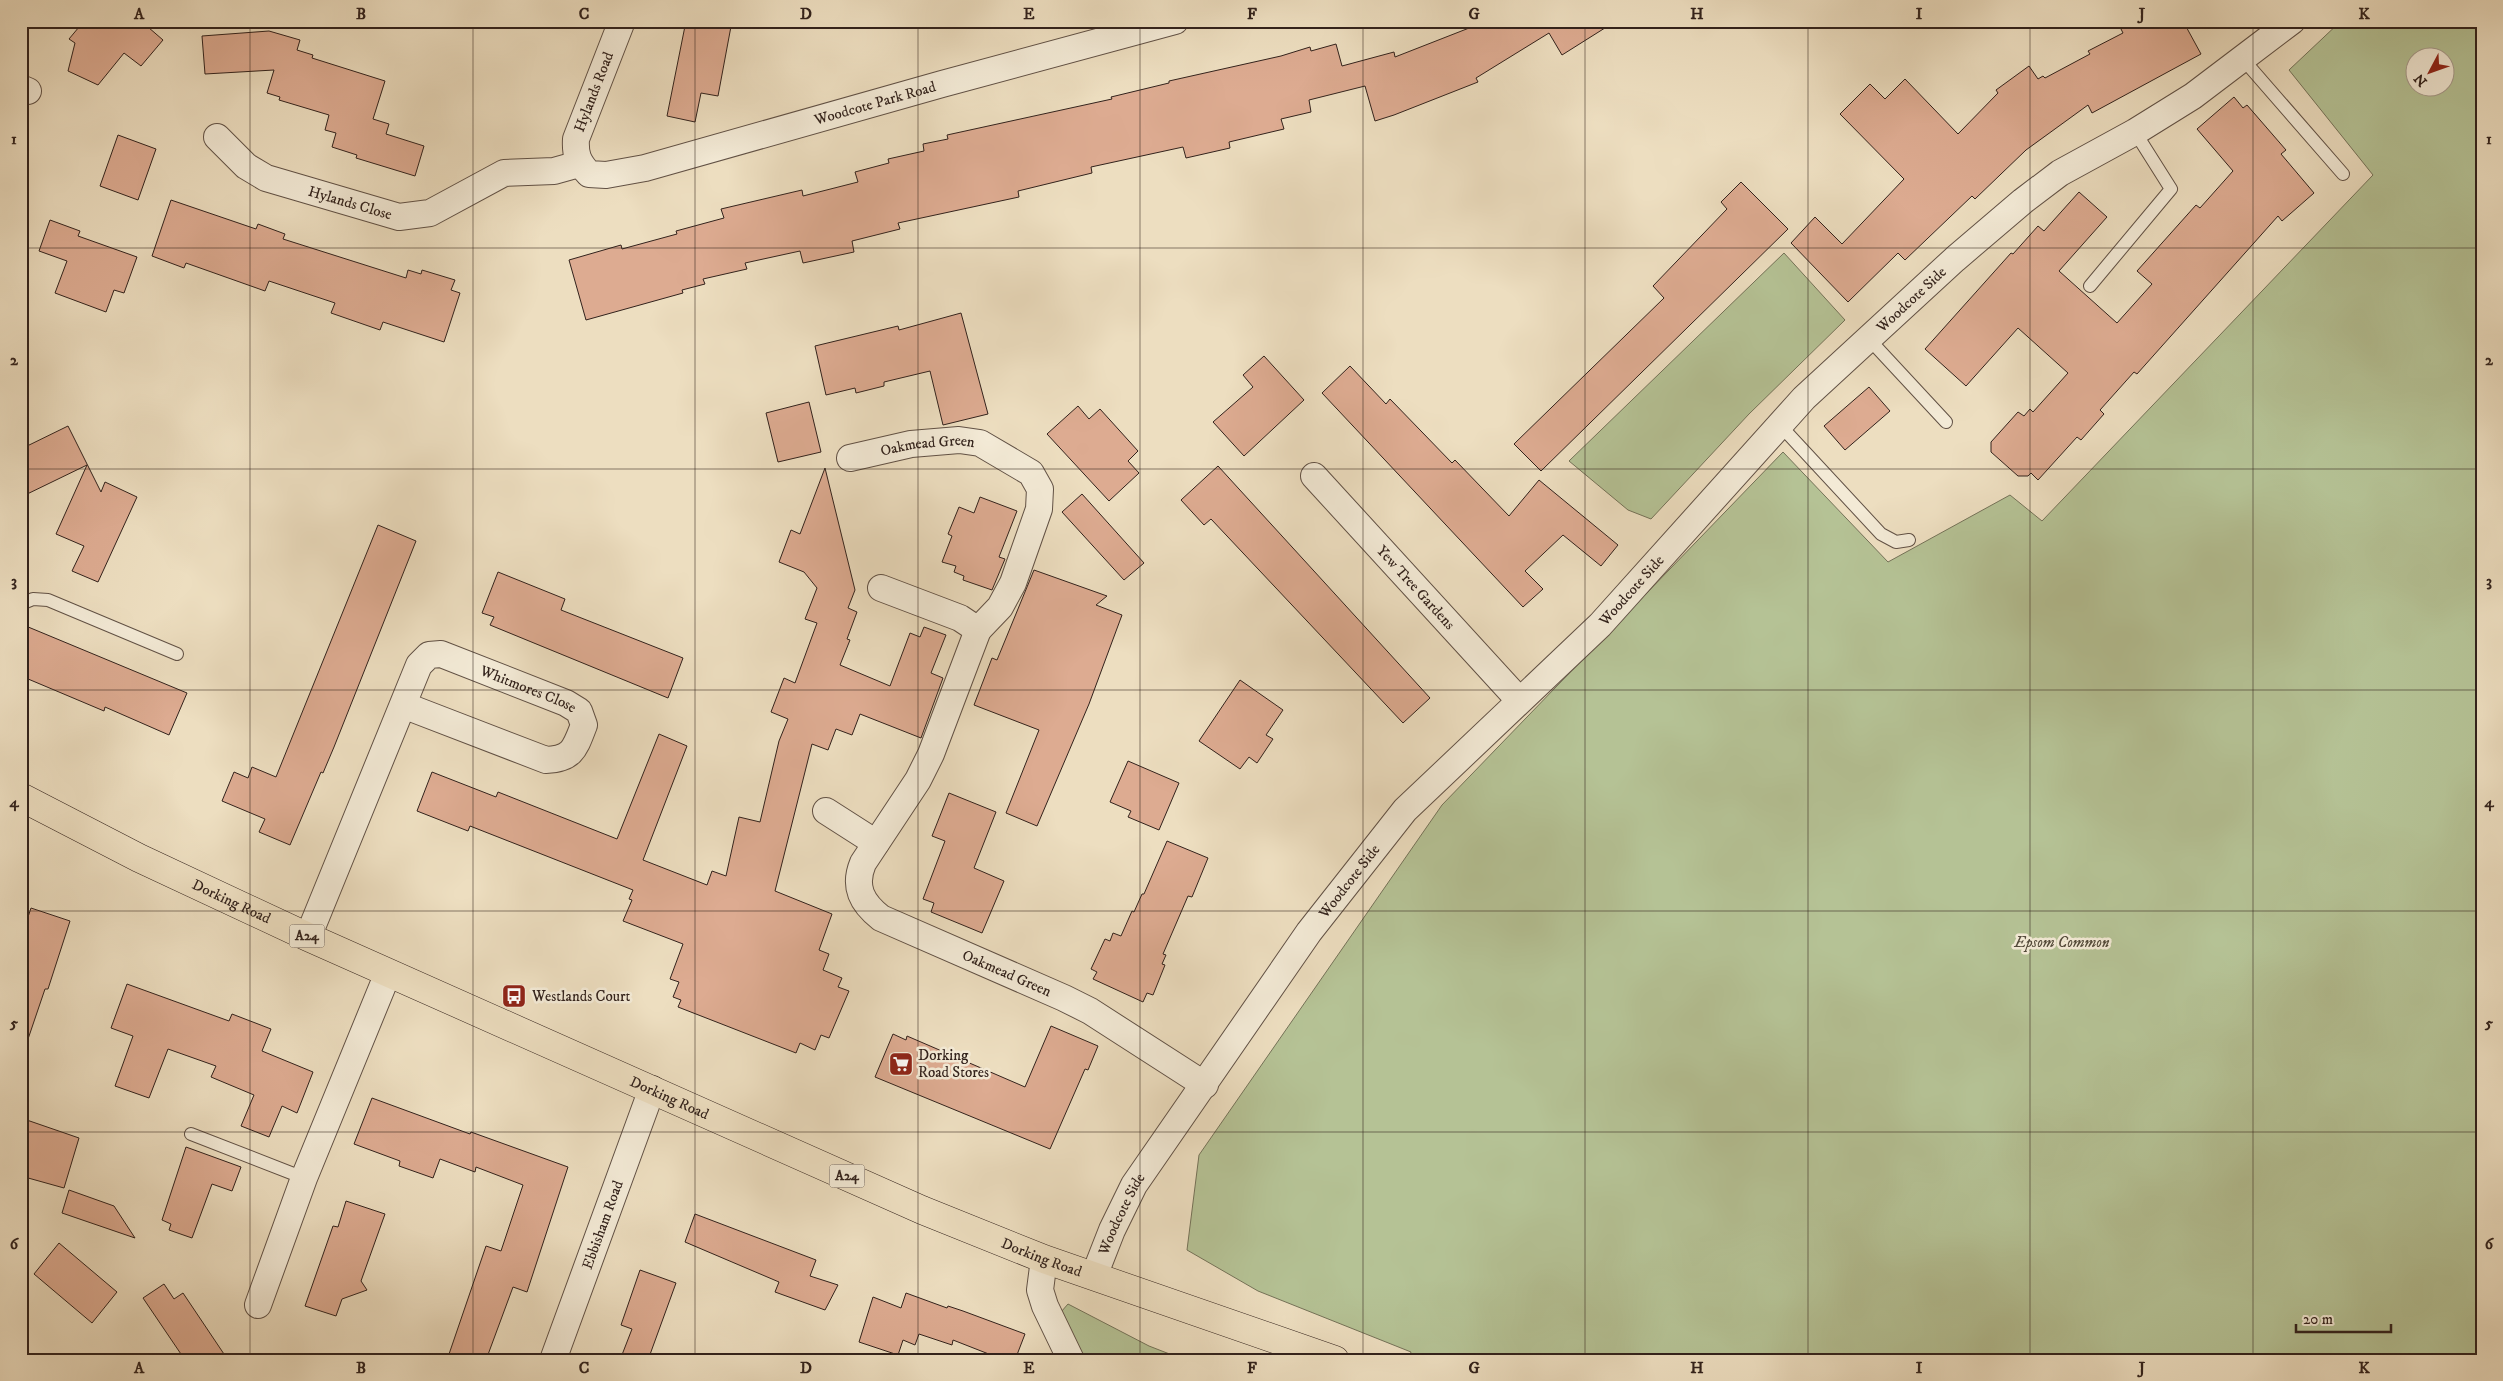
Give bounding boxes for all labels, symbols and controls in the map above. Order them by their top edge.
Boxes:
text: A [133,4,145,24]
text: B [356,4,366,24]
text: C [579,4,589,24]
text: D [800,4,812,24]
text: E [1023,4,1035,24]
text: F [1247,4,1257,24]
text: G [1468,4,1480,24]
text: H [1690,4,1704,24]
text: I [1916,4,1923,24]
text: J [2137,4,2146,24]
text: K [2358,4,2370,24]
north arrow [2406,48,2456,98]
street label: Hylands Road [570,49,618,135]
text: N [2410,69,2432,90]
street label: Woodcote Park Road [811,77,938,129]
text: 1 [11,129,17,149]
text: 1 [2486,129,2492,149]
street label: Hylands Close [306,181,394,224]
street label: Woodcote Side [1871,262,1950,337]
text: 2 [10,350,19,370]
text: 2 [2485,350,2494,370]
street label: Oakmead Green [878,430,976,460]
street label: Yew Tree Gardens [1373,541,1459,633]
street label: Woodcote Side [1594,551,1668,630]
text: 3 [11,571,17,591]
text: 3 [2486,571,2492,591]
street label: Whitmores Close [477,660,580,717]
text: 4 [8,792,19,812]
text: 4 [2483,792,2494,812]
street label: Woodcote Side [1314,840,1384,922]
street label: Dorking Road [189,875,274,928]
road number: A24 [290,924,324,948]
park label: Epsom Common [2014,933,2110,952]
street label: Oakmead Green [959,945,1055,1001]
bus stop icon: Westlands Court [501,983,527,1009]
place label: Westlands Court [531,987,631,1006]
text: 5 [9,1013,18,1033]
text: 5 [2484,1013,2493,1033]
place label: Dorking Road Stores [918,1046,989,1082]
supermarket icon: Dorking Road Stores [888,1051,914,1077]
street label: Dorking Road [627,1072,713,1124]
road number: A24 [830,1164,864,1188]
street label: Woodcote Side [1093,1169,1149,1258]
street label: Ebbisham Road [577,1177,628,1272]
street label: Dorking Road [999,1233,1085,1281]
text: 6 [10,1234,20,1254]
text: 6 [2485,1234,2495,1254]
scale bar [2296,1301,2390,1333]
text: 20 m [2303,1310,2333,1329]
text: A [133,1358,145,1378]
text: B [356,1358,366,1378]
text: C [579,1358,589,1378]
text: D [800,1358,812,1378]
text: E [1023,1358,1035,1378]
text: F [1247,1358,1257,1378]
text: G [1468,1358,1480,1378]
text: H [1690,1358,1704,1378]
text: I [1916,1358,1923,1378]
text: J [2137,1358,2146,1378]
text: K [2358,1358,2370,1378]

